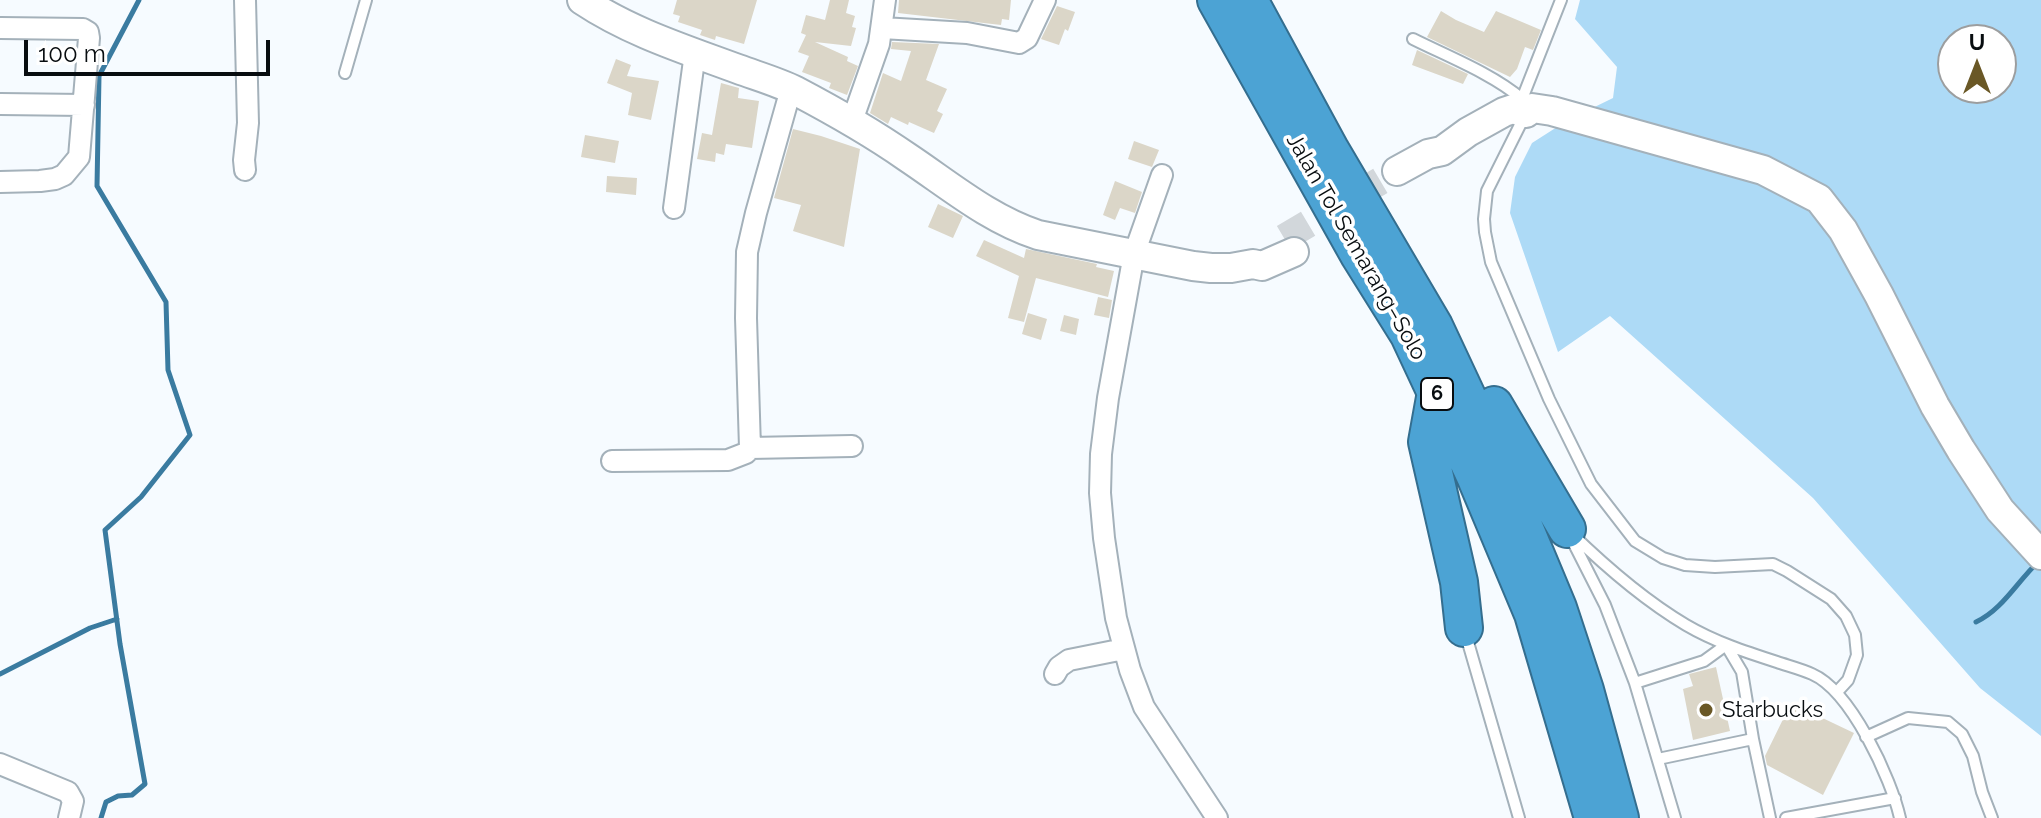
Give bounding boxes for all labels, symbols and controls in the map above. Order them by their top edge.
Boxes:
scale bar [28,24,274,74]
north arrow [1937,24,2017,104]
text: U [1969,29,1985,55]
text: 100 m [38,39,106,68]
street label: Jalan Tol Semarang–Solo [1280,129,1432,365]
road number: 6 [1421,378,1453,410]
place label: Starbucks [1722,697,1823,723]
marker: Starbucks [1697,701,1715,719]

